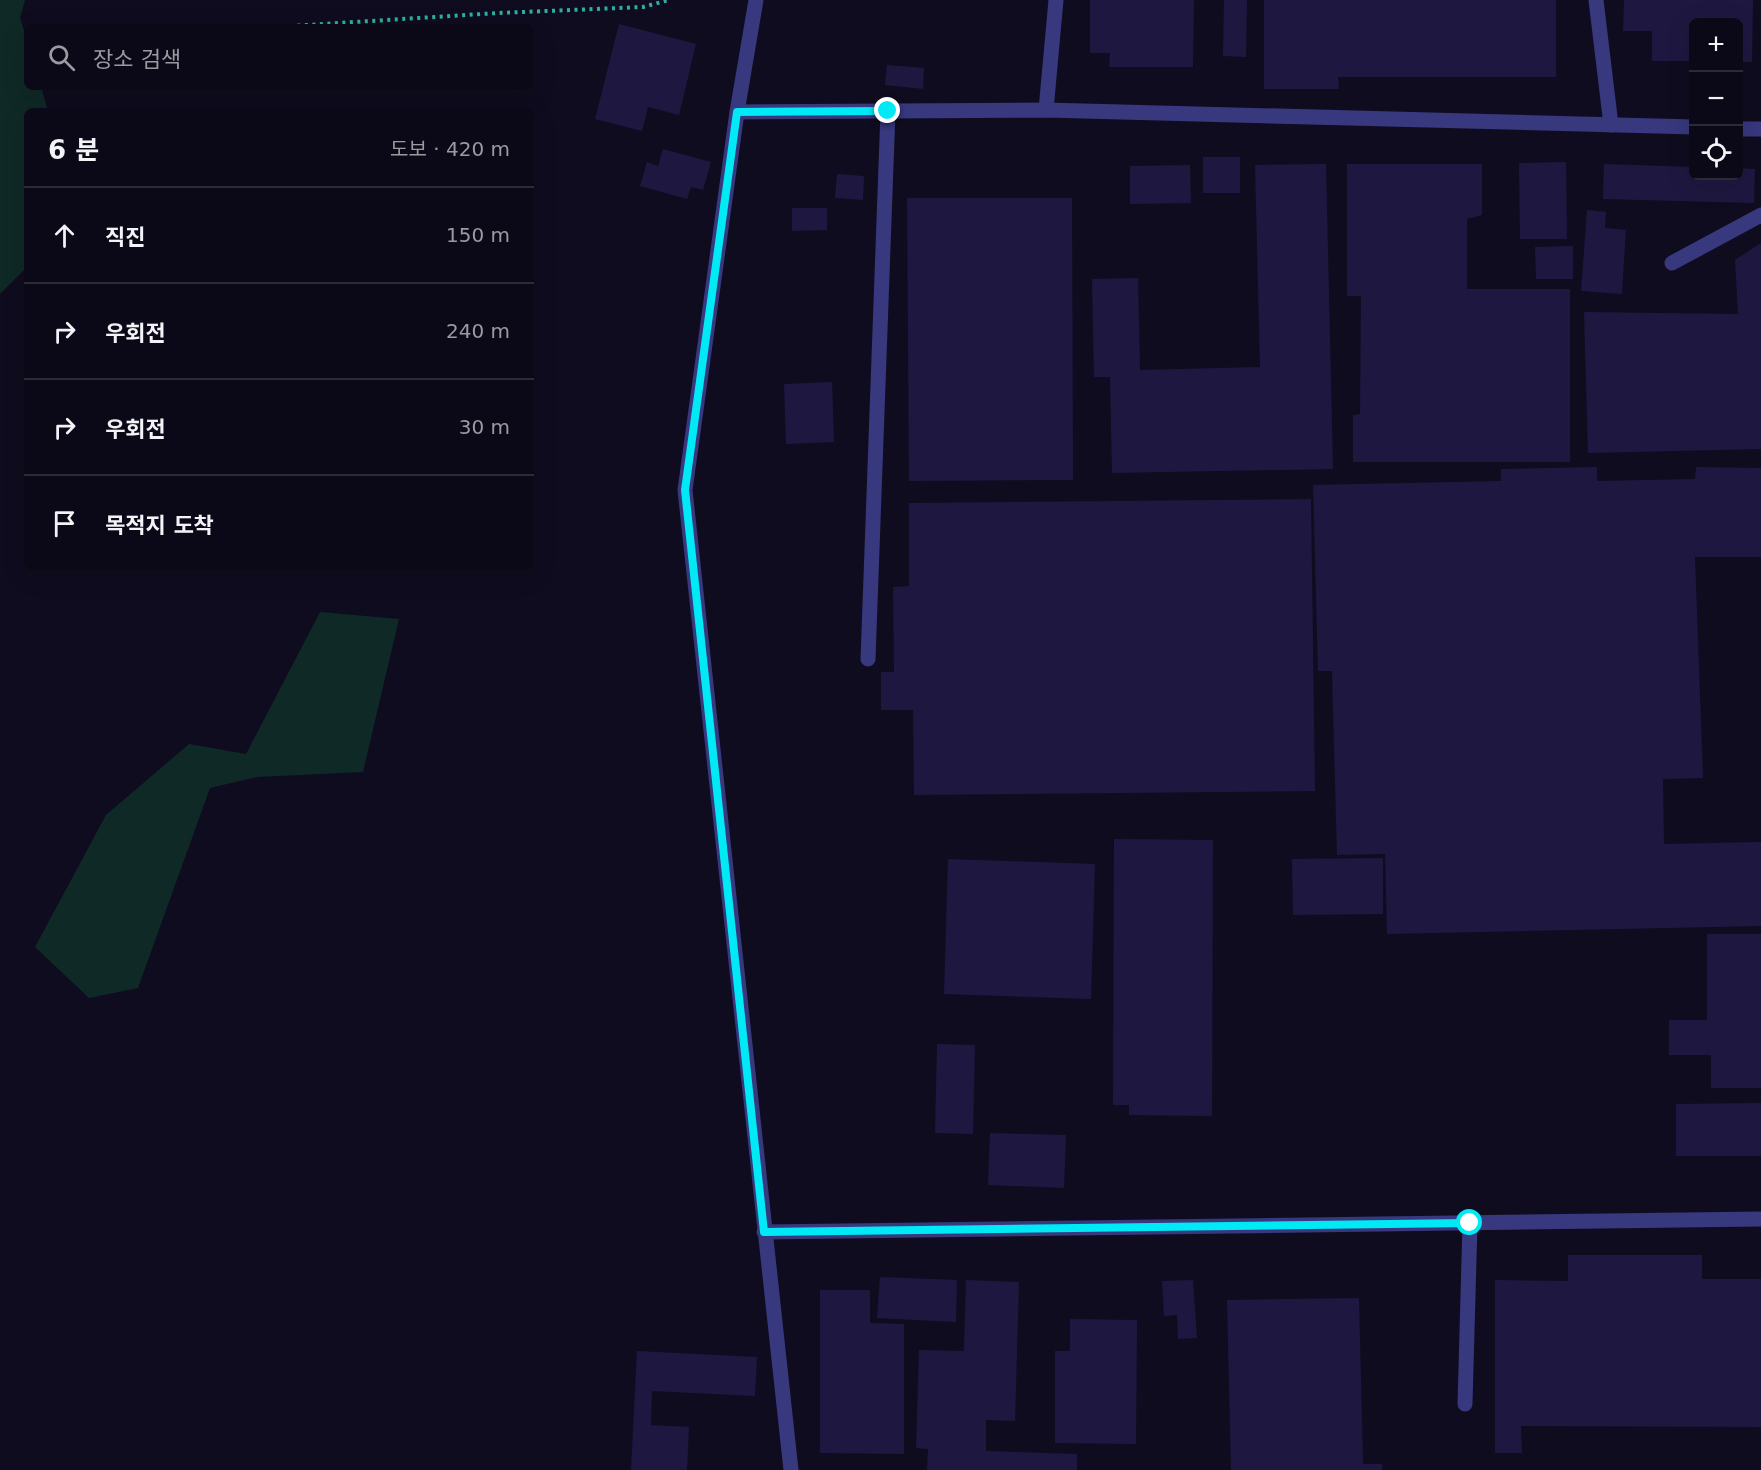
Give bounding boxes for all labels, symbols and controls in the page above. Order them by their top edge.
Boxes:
map controls [1689,18,1743,180]
button: + [1689,18,1743,72]
search box [24,24,534,90]
icon: search [45,41,78,74]
text: 장소 검색 [93,47,181,72]
button: − [1689,72,1743,126]
route end [874,97,900,123]
button: locate [1689,126,1743,180]
text: 6 분 [48,135,99,165]
text: 도보 · 420 m [390,137,510,161]
icon: ahead [48,219,81,252]
text: 150 m [446,223,510,247]
text: 직진 [105,225,145,250]
icon: right [48,315,81,348]
text: 240 m [446,319,510,343]
text: 우회전 [105,321,166,346]
icon: right [48,411,81,444]
text: 30 m [459,415,510,439]
text: 우회전 [105,417,166,442]
icon: arrive [48,507,81,540]
text: 목적지 도착 [105,513,214,538]
route start [1456,1209,1482,1235]

